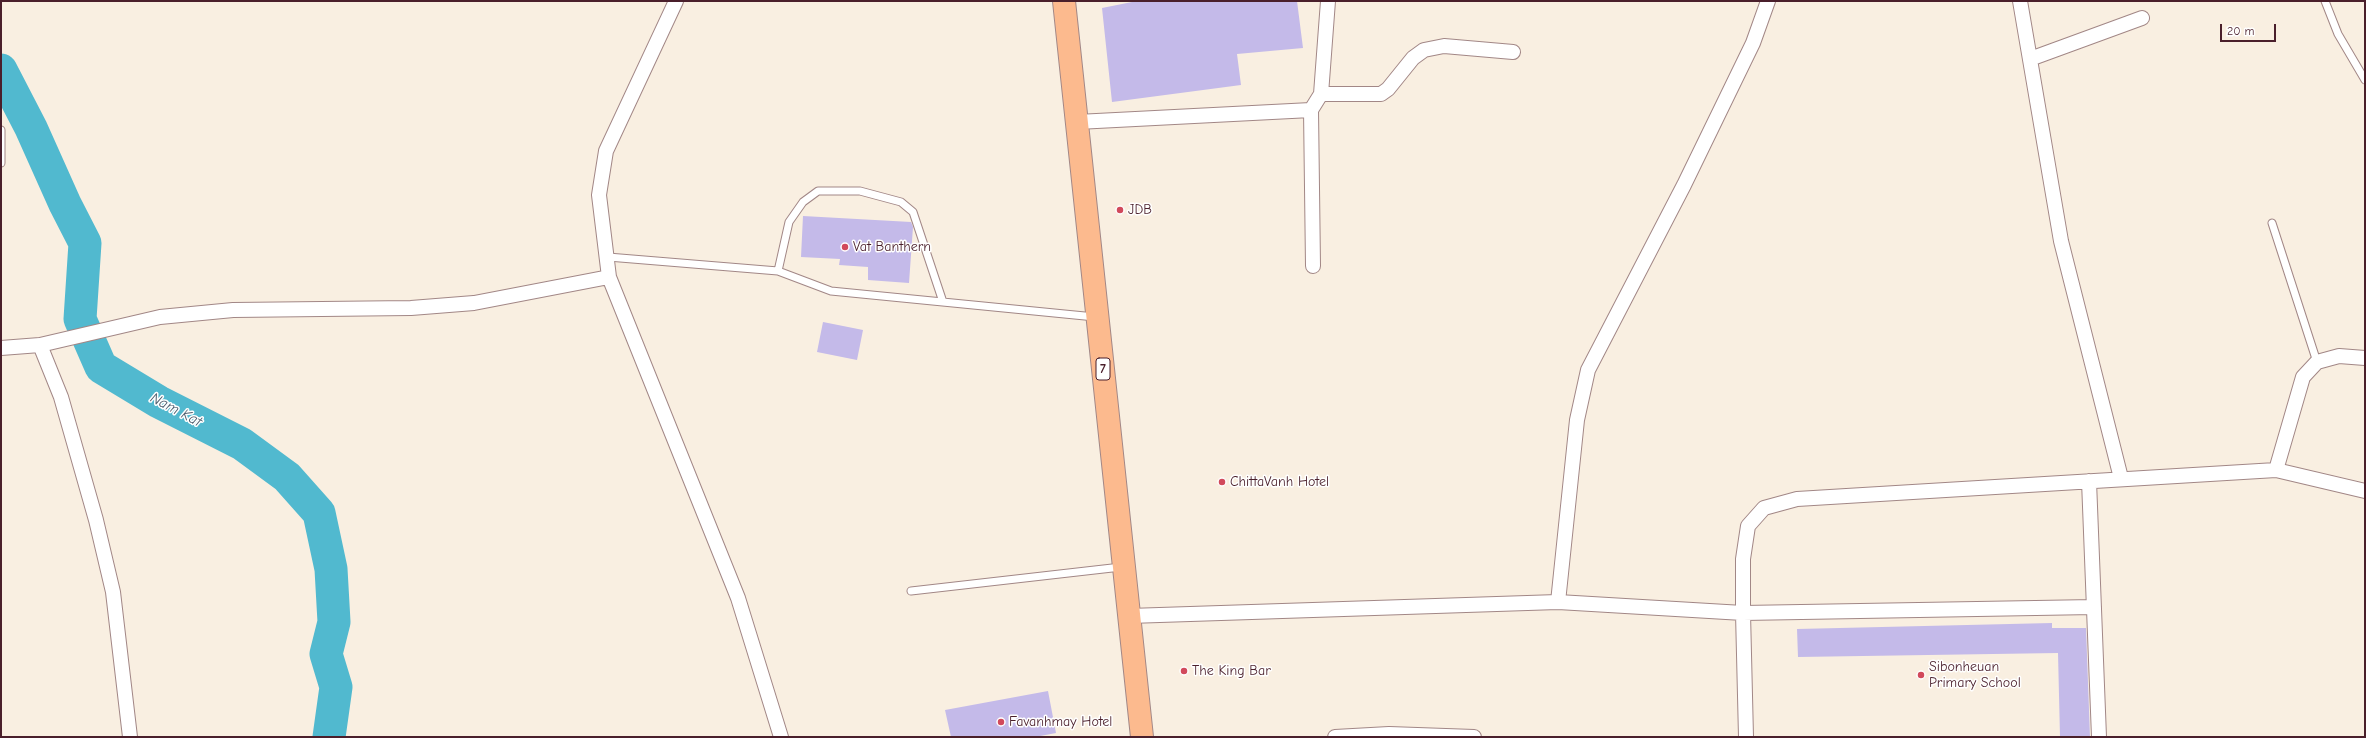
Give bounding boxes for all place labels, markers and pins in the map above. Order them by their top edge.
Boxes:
place label: JDB [1128,202,1152,218]
marker: JDB [1115,205,1125,215]
place label: Vat Banthern [853,239,931,255]
marker: Vat Banthern [840,242,850,252]
place label: ChittaVanh Hotel [1230,474,1329,490]
marker: ChittaVanh Hotel [1217,477,1227,487]
place label: Sibonheuan Primary School [1929,659,2021,692]
place label: The King Bar [1192,663,1271,679]
marker: The King Bar [1179,666,1189,676]
marker: Sibonheuan Primary School [1916,670,1926,680]
place label: Favanhmay Hotel [1009,714,1112,730]
marker: Favanhmay Hotel [996,717,1006,727]

